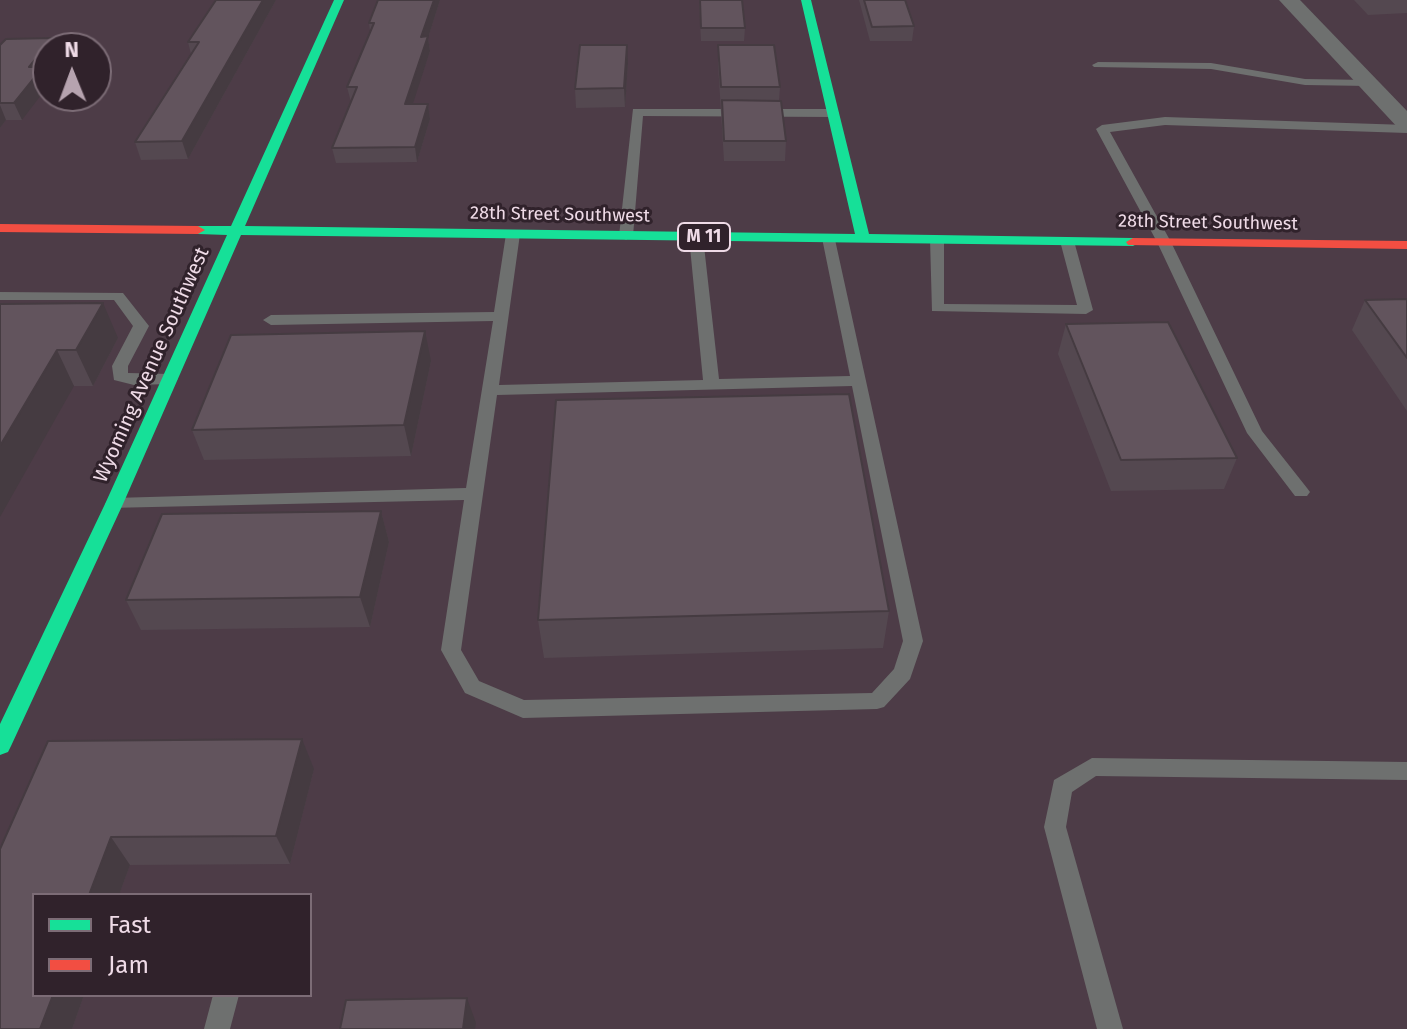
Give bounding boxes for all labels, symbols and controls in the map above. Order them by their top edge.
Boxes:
north arrow [32,32,112,112]
text: N [64,36,79,63]
street label: 28th Street Southwest [470,203,650,227]
street label: 28th Street Southwest [1118,211,1298,235]
road number: M 11 [678,223,730,251]
street label: Wyoming Avenue Southwest [89,244,215,486]
legend [32,893,312,997]
text: Fast [108,911,151,939]
text: Jam [108,951,149,979]

